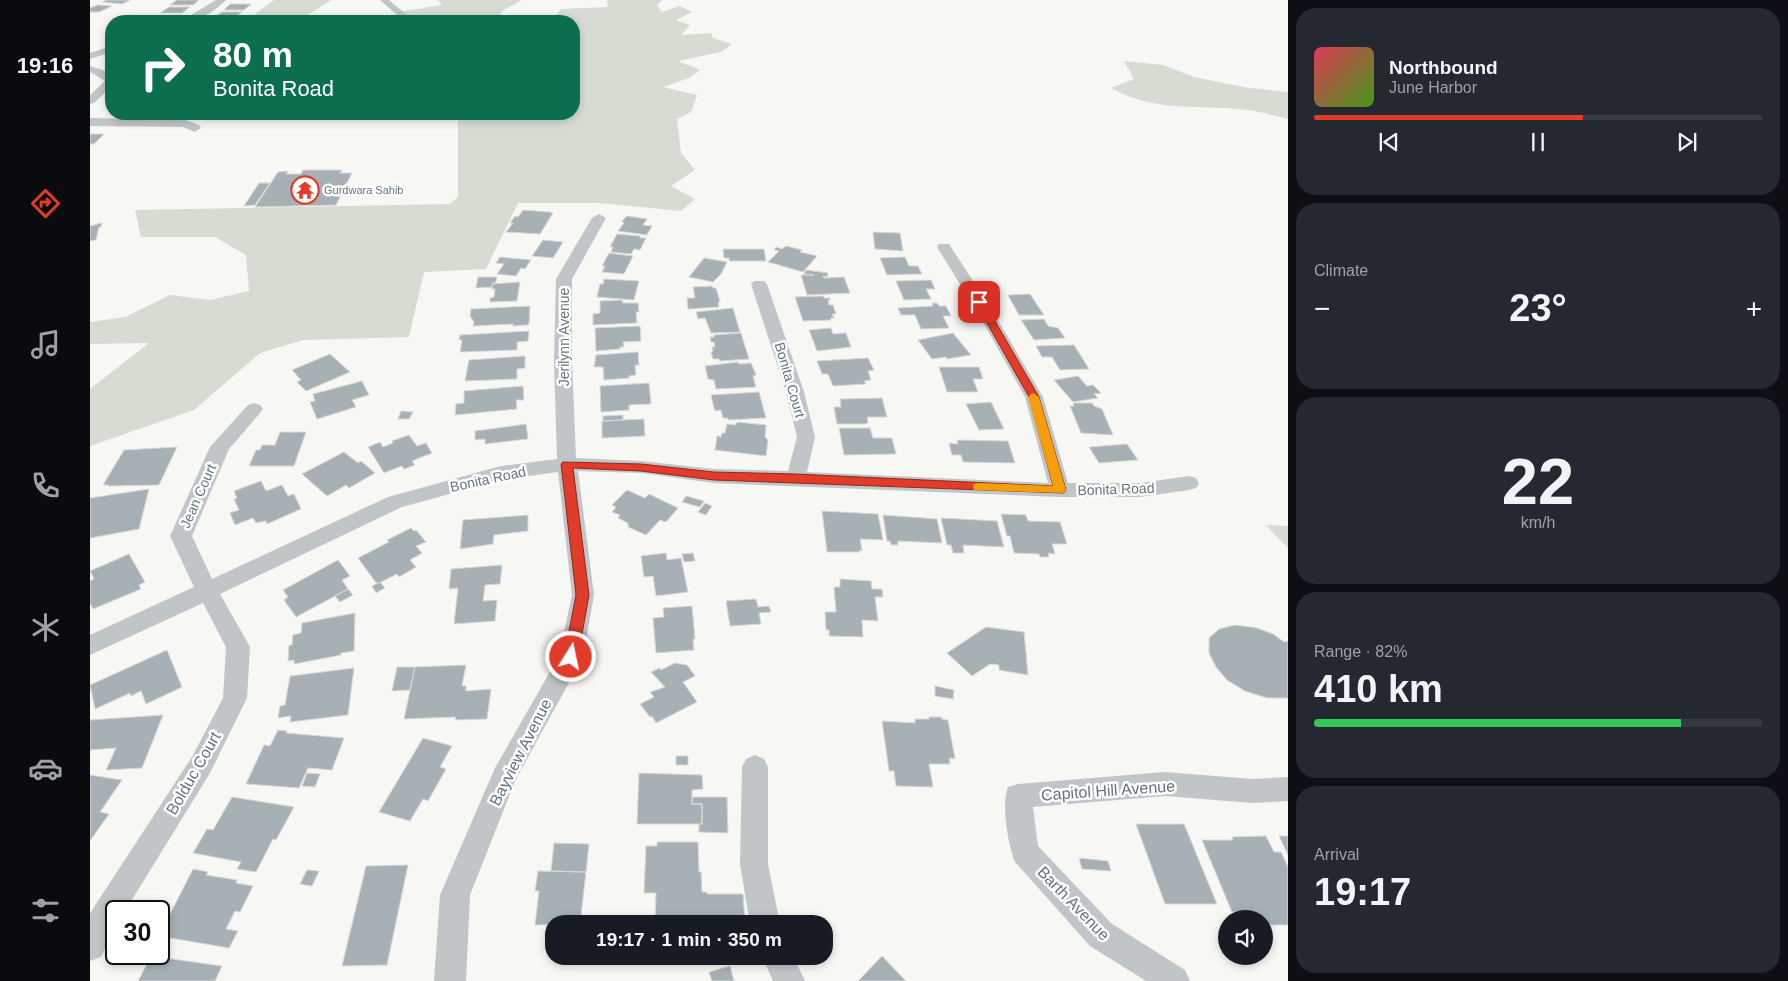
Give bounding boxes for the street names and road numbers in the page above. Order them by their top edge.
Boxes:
street label: Jerilynn Avenue [556,287,572,386]
street label: Bonita Court [772,340,808,420]
street label: Jean Court [177,461,219,531]
street label: Bonita Road [449,463,527,495]
street label: Bonita Road [1077,480,1155,498]
street label: Bayview Avenue [486,696,555,808]
street label: Bolduc Court [163,728,224,818]
street label: Capitol Hill Avenue [1041,777,1176,804]
street label: Barth Avenue [1034,863,1113,944]

